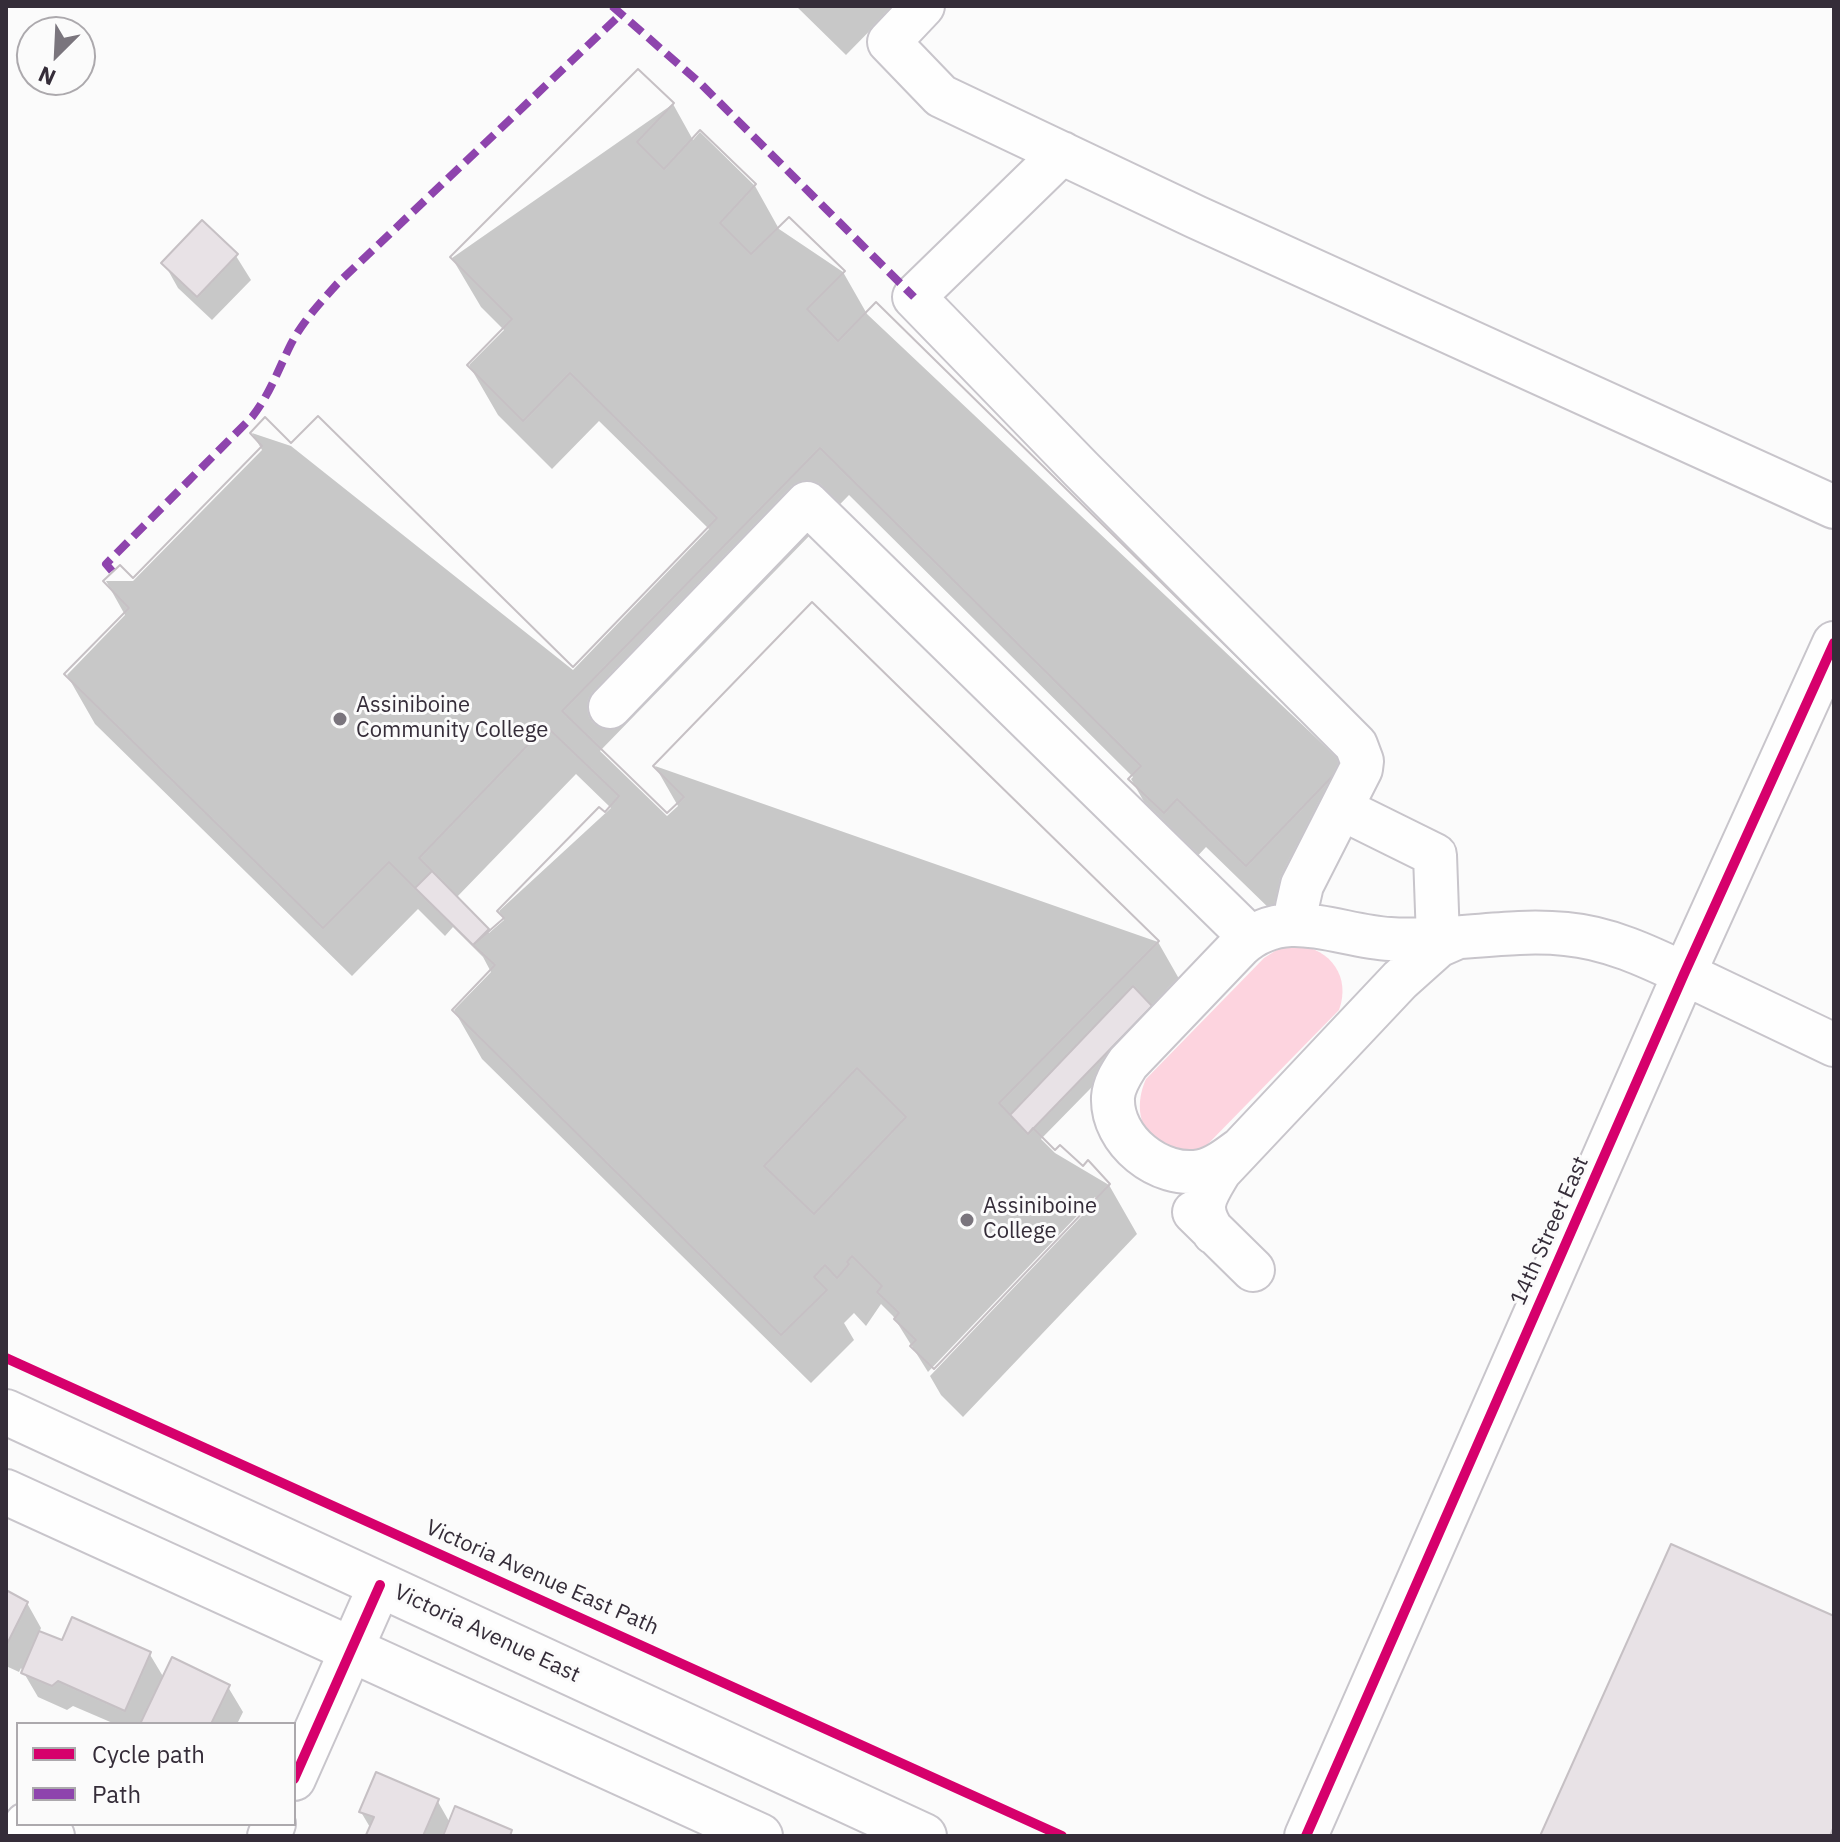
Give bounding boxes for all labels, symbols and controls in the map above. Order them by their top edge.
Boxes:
north arrow [16,16,96,96]
text: N [34,60,60,93]
place label: Assiniboine Community College [356,693,548,744]
marker: Assiniboine Community College [331,710,349,728]
street label: 14th Street East [1505,1152,1595,1310]
place label: Assiniboine College [983,1194,1097,1246]
marker: Assiniboine College [958,1211,976,1229]
street label: Victoria Avenue East Path [421,1515,663,1641]
street label: Victoria Avenue East [390,1579,584,1689]
legend [16,1722,296,1826]
text: Cycle path [92,1738,205,1770]
text: Path [92,1778,141,1810]

